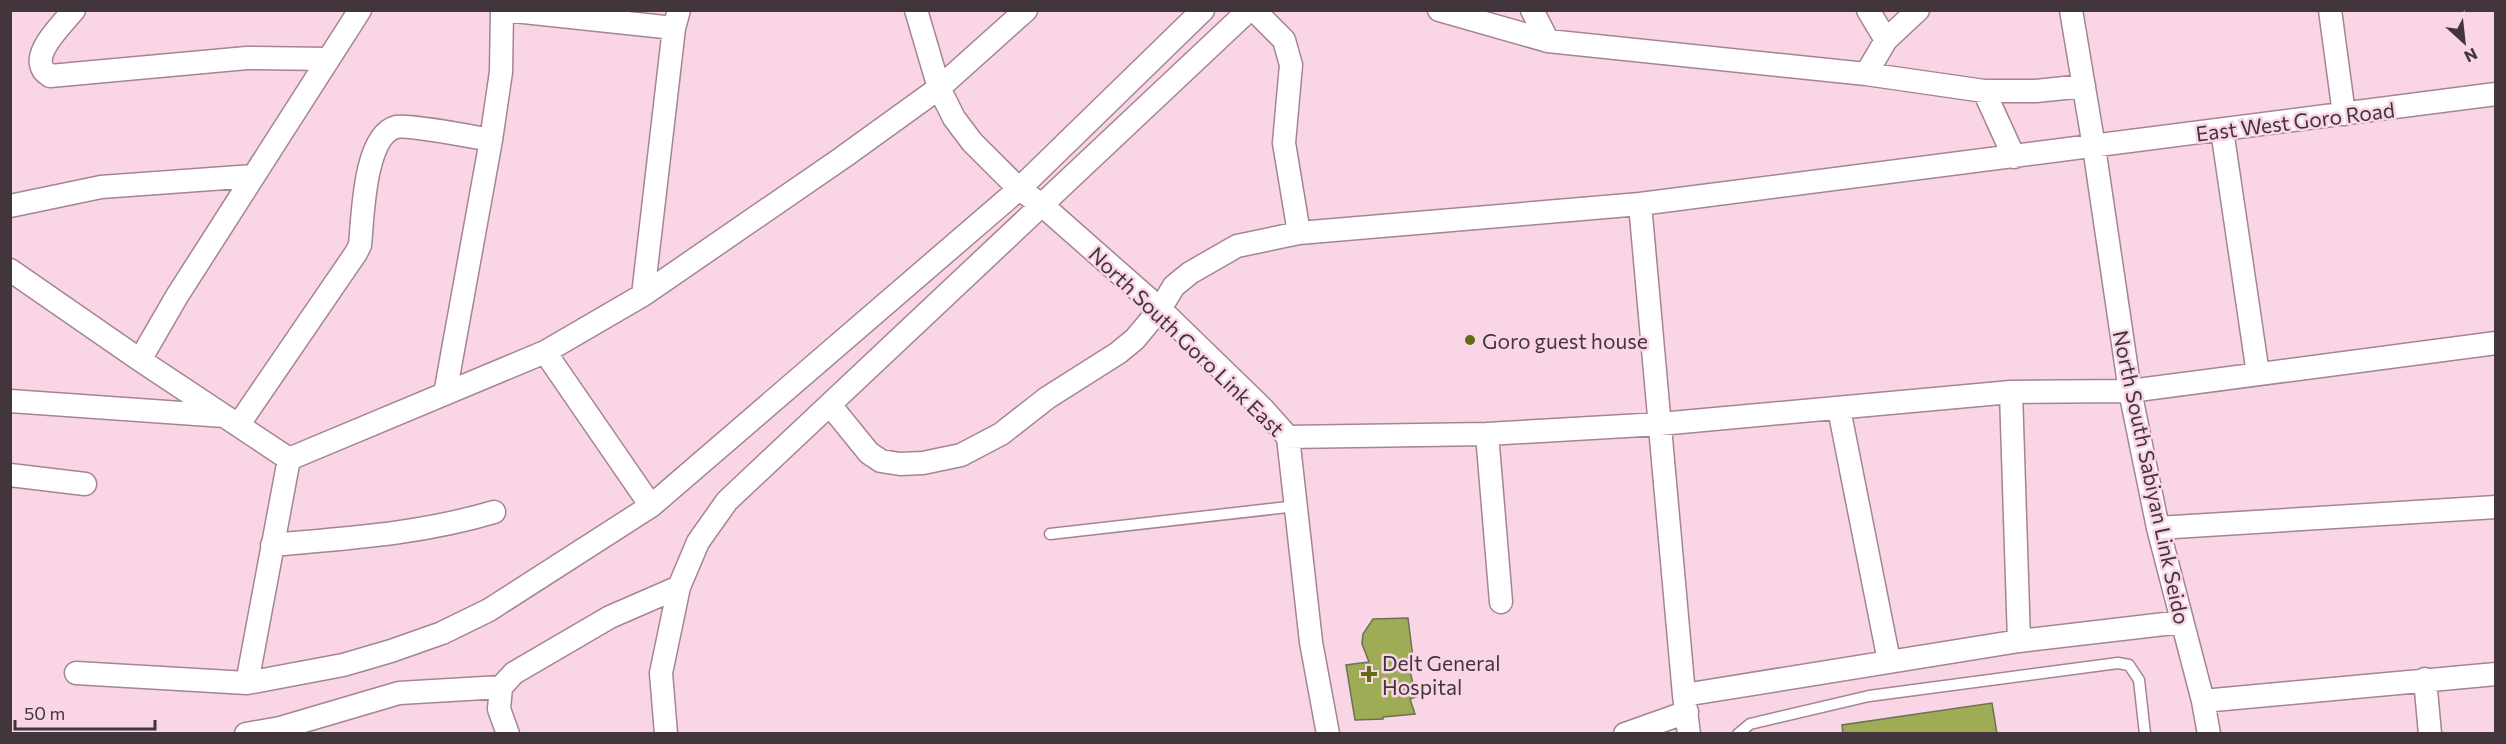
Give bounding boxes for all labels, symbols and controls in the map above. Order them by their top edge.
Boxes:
north arrow [2434,12,2494,72]
text: N [2461,45,2481,67]
street label: East West Goro Road [2194,96,2396,146]
street label: North South Goro Link East [1084,241,1290,441]
place label: Goro guest house [1482,328,1648,353]
street label: North South Sabiyan Link Seido [2109,328,2195,626]
marker: Goro guest house [1463,333,1477,347]
place label: Delt General Hospital [1382,650,1501,699]
marker: Delt General Hospital [1360,665,1378,683]
scale bar [15,693,154,731]
text: 50 m [24,702,65,724]

